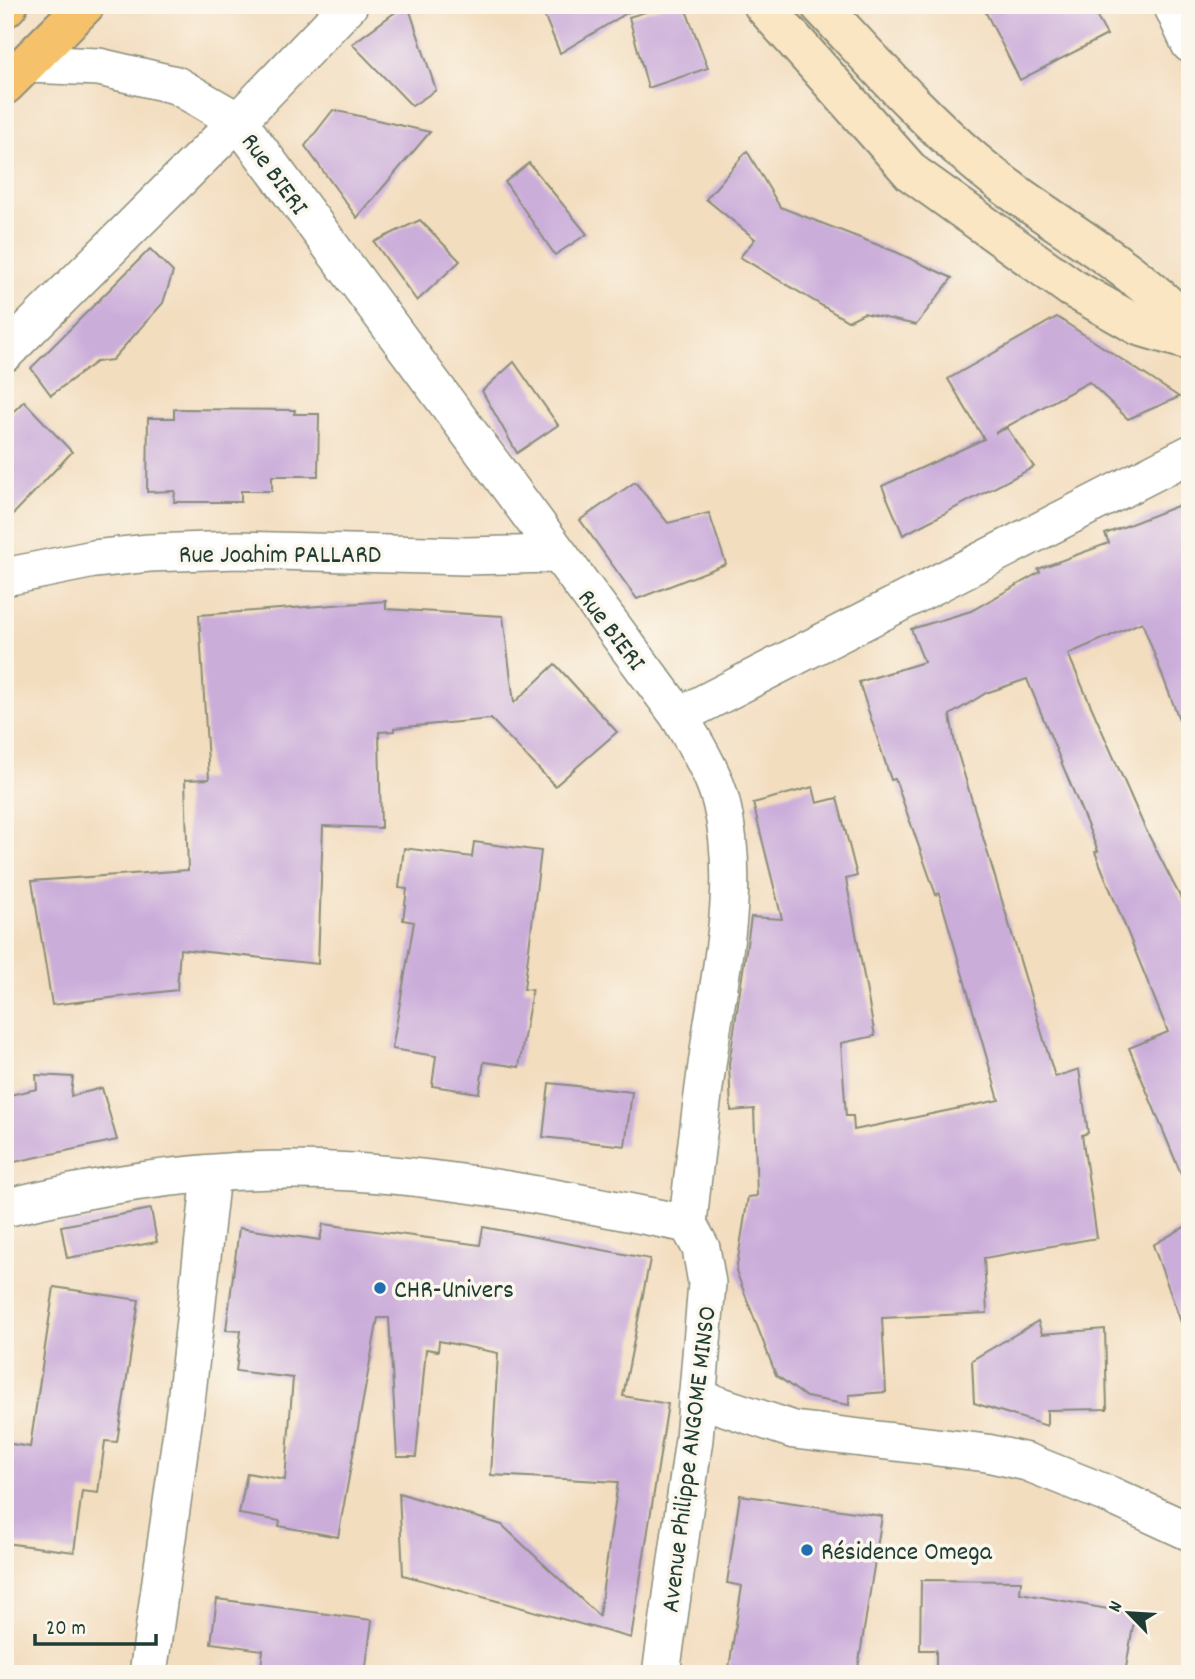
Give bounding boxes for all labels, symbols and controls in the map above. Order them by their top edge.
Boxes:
street label: Rue BIERI [231,126,316,224]
street label: Rue Joahim PALLARD [179,538,381,575]
street label: Rue BIERI [567,582,653,680]
place label: CHR-Univers [394,1273,514,1310]
marker: CHR-Univers [372,1280,388,1296]
street label: Avenue Philippe ANGOME MINSO [653,1304,728,1615]
place label: Résidence Omega [821,1535,993,1572]
marker: Résidence Omega [799,1542,815,1558]
north arrow [1094,1578,1164,1648]
text: N [1103,1597,1131,1617]
scale bar [35,1602,156,1646]
text: 20 m [46,1615,86,1645]

